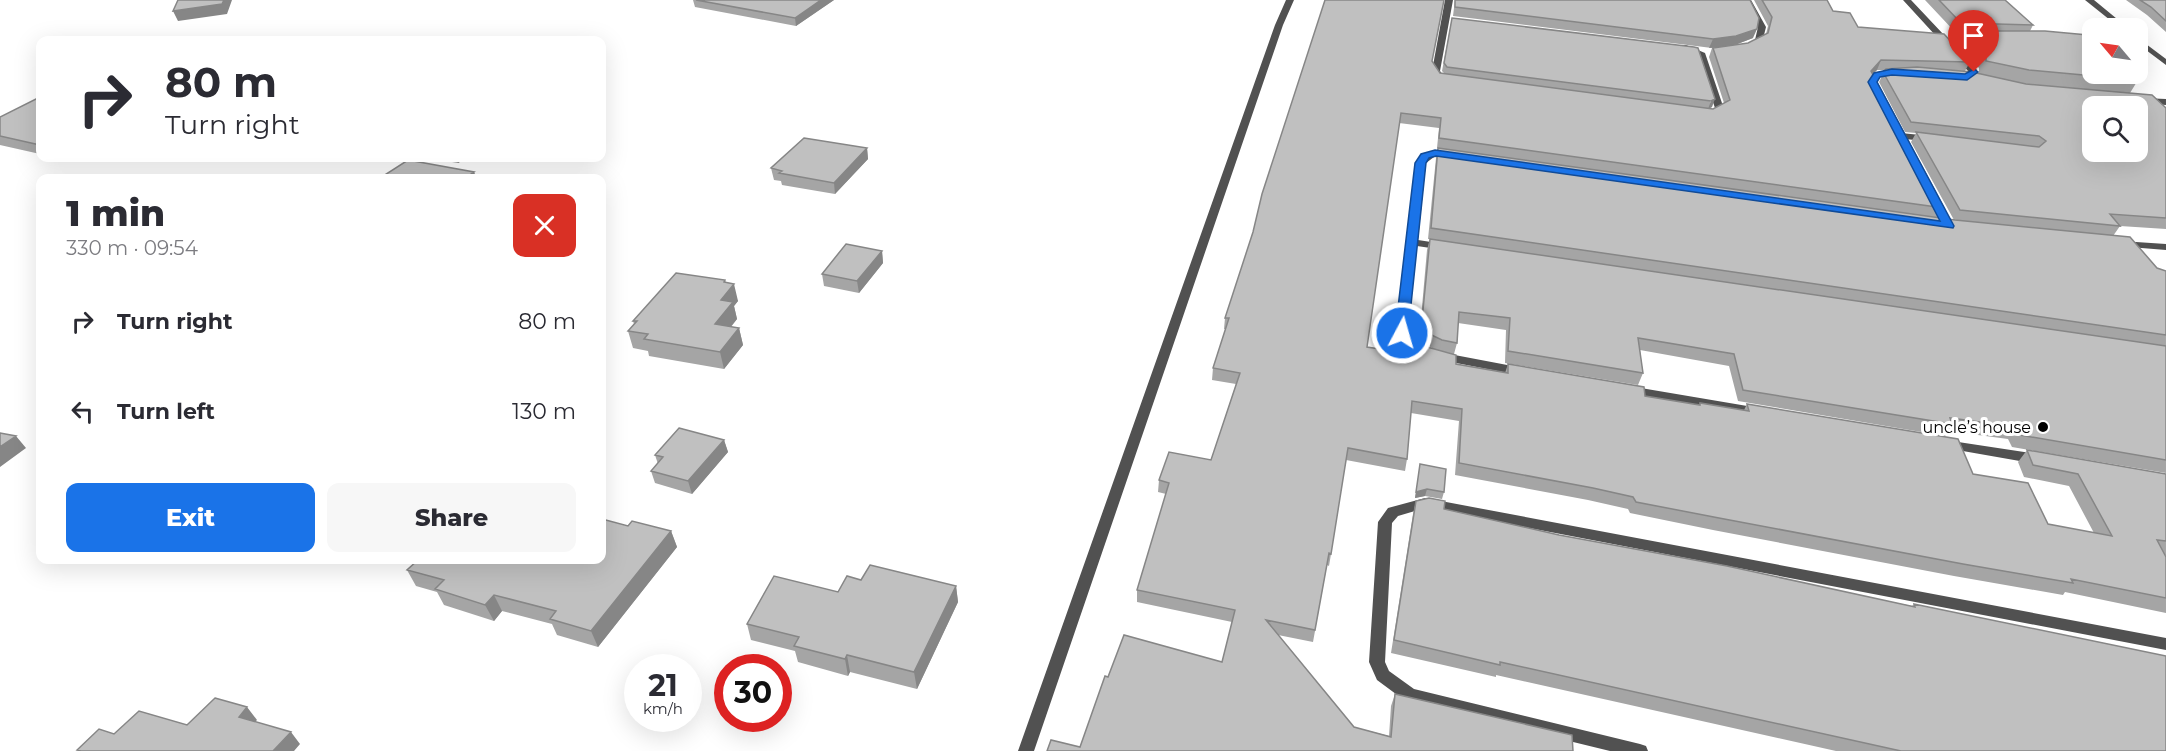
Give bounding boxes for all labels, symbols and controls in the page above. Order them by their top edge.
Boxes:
pin [1948,10,1999,72]
north arrow [2082,18,2148,84]
map controls [2082,18,2148,162]
icon: arrive [1957,19,1990,52]
text: 80 m [165,56,277,108]
icon: right [66,60,144,138]
button: search [2082,96,2148,162]
text: Turn right [165,108,300,141]
text: 1 min [66,191,165,235]
button: close [513,194,576,257]
text: 330 m · 09:54 [66,236,198,260]
position arrow [1370,301,1434,365]
icon: right [66,305,99,338]
text: Turn right [117,308,232,335]
text: 80 m [518,308,576,335]
icon: left [66,395,99,428]
text: Turn left [117,398,215,425]
text: 130 m [512,398,576,425]
place label: uncle’s house [1922,418,2031,437]
marker: uncle’s house [2036,420,2050,434]
button: Exit [66,483,315,552]
button: Share [327,483,576,552]
speed limit sign: 30 [714,654,792,732]
text: 21 [648,667,678,704]
text: km/h [643,699,683,718]

